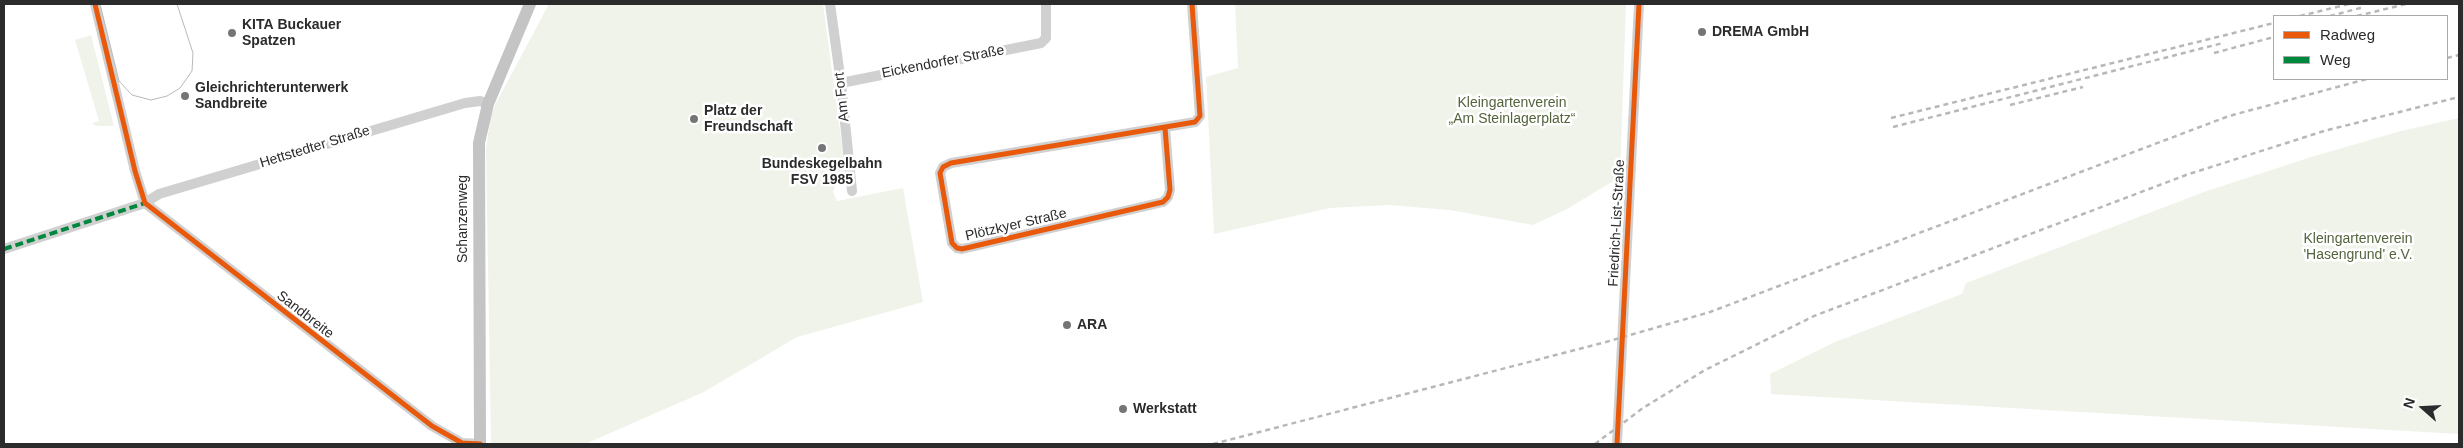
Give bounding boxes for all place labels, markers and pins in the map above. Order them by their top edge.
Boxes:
place label: KITA Buckauer Spatzen [242,17,341,49]
place label: DREMA GmbH [1712,24,1809,40]
marker: DREMA GmbH [1696,26,1708,38]
marker: KITA Buckauer Spatzen [226,27,238,39]
place label: Gleichrichterunterwerk Sandbreite [195,80,348,112]
marker: Gleichrichterunterwerk Sandbreite [179,90,191,102]
place label: Platz der Freundschaft [704,103,793,136]
marker: Platz der Freundschaft [688,113,700,125]
marker: Bundeskegelbahn FSV 1985 [816,142,828,154]
place label: Bundeskegelbahn FSV 1985 [762,156,882,188]
place label: ARA [1077,317,1107,333]
marker: ARA [1061,319,1073,331]
place label: Werkstatt [1133,401,1197,417]
marker: Werkstatt [1117,403,1129,415]

